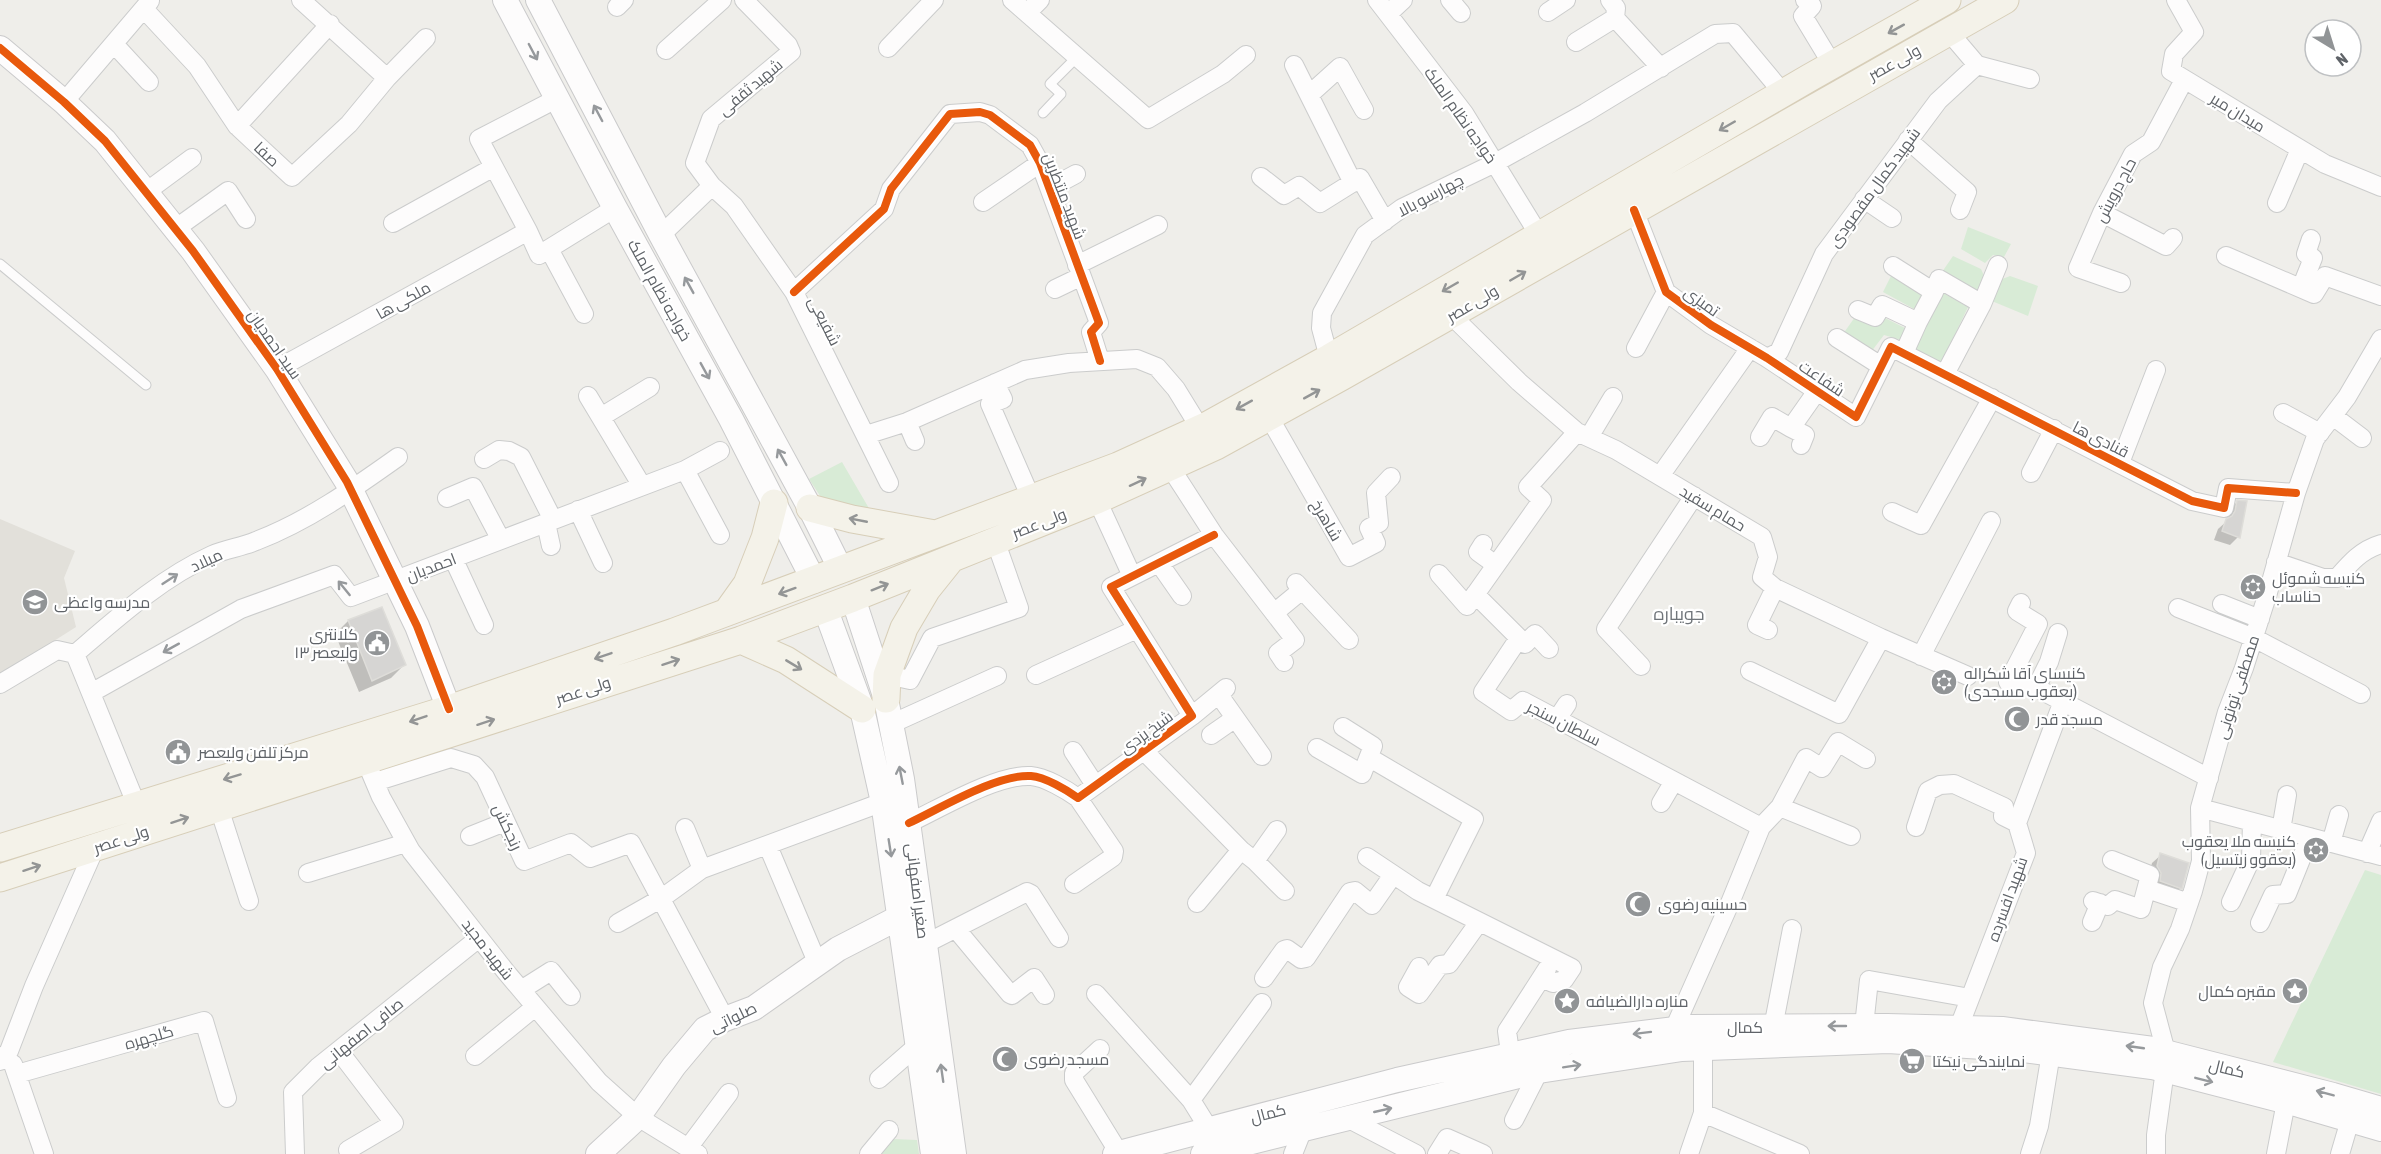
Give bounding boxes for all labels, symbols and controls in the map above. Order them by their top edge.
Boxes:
north arrow [2303,18,2363,78]
one-way arrow [1888,23,1905,35]
street label: ولی عصر [1864,40,1924,86]
one-way arrow [528,42,539,60]
text: N [2333,50,2352,70]
street label: شهید ثقفی [714,55,787,121]
street label: خواجه نظام الملک [1419,63,1501,168]
street label: میدان میر [2206,88,2269,137]
one-way arrow [592,105,604,122]
one-way arrow [1719,120,1736,132]
street label: شهید کمال مقصودی [1825,124,1925,251]
street label: صفا [251,138,283,170]
street label: شهید منتظرین [1038,150,1090,243]
street label: حاج درویش [2091,155,2142,227]
street label: چهارسو بالا [1394,170,1468,223]
street label: خواجه نظام الملک [622,236,695,345]
one-way arrow [1509,270,1526,282]
one-way arrow [683,277,694,295]
street label: ملکی ها [373,278,434,324]
street label: ولی عصر [1442,281,1502,327]
one-way arrow [1442,282,1459,294]
street label: تمیزی [1680,282,1724,322]
street label: شفیعی [803,294,845,349]
street label: سید احمدیان [243,306,306,383]
street label: شفاعت [1796,356,1848,400]
one-way arrow [699,362,711,379]
one-way arrow [1303,387,1320,399]
one-way arrow [1236,399,1253,411]
street label: قنادی ها [2069,417,2132,463]
one-way arrow [776,448,787,466]
one-way arrow [1129,476,1147,487]
street label: حمام سفید [1675,481,1749,537]
street label: شاهرخ [1305,496,1346,545]
street label: ولی عصر [1008,504,1069,544]
one-way arrow [849,514,868,525]
street label: میلاد [187,545,225,576]
street label: احمدیان [403,549,459,587]
place label: کنیسه شموئل حناساب [2272,569,2365,606]
synagogue icon: کنیسه شموئل حناساب [2238,572,2268,602]
one-way arrow [162,573,178,585]
one-way arrow [337,580,350,596]
one-way arrow [870,581,889,592]
one-way arrow [778,586,796,597]
school or university icon: مدرسه واعظی [20,587,50,617]
place label: مدرسه واعظی [54,593,150,613]
district label: جویباره [1653,603,1705,625]
place label: کلانتری ۱۳ ولیعصر [294,625,358,662]
public building icon: کلانتری ۱۳ ولیعصر [362,628,392,658]
street label: مصطفی توتونی [2212,633,2264,742]
one-way arrow [163,642,180,654]
one-way arrow [594,651,613,662]
one-way arrow [661,656,680,667]
one-way arrow [785,658,802,671]
place label: کنیسای آقا شکراله (یعقوب مسجدی) [1964,664,2086,702]
synagogue icon: کنیسای آقا شکراله (یعقوب مسجدی) [1929,667,1959,697]
street label: ولی عصر [552,673,613,710]
street label: سلطان سنجر [1522,696,1604,751]
mosque icon: مسجد قدر [2002,704,2032,734]
street label: شیخ یزدی [1116,707,1178,760]
place label: مسجد قدر [2035,710,2103,729]
one-way arrow [409,715,428,726]
one-way arrow [476,716,495,727]
public building icon: مرکز تلفن ولیعصر [163,737,193,767]
place label: مرکز تلفن ولیعصر [197,743,309,763]
one-way arrow [895,766,906,786]
one-way arrow [223,772,242,783]
street label: رنجکش [488,801,526,854]
one-way arrow [170,814,189,825]
street label: ولی عصر [90,822,151,859]
place label: کنیسه ملا یعقوب (یعقوو زیتسیل) [2182,832,2296,870]
synagogue icon: کنیسه ملا یعقوب (یعقوو زیتسیل) [2301,835,2331,865]
one-way arrow [884,838,895,858]
street label: صغیر اصفهانی [901,842,933,940]
street label: شهید افسرده [1983,854,2032,944]
one-way arrow [22,862,41,873]
mosque icon: حسینیه رضوی [1623,889,1653,919]
place label: حسینیه رضوی [1658,895,1747,915]
street label: شهید مجید [457,915,517,984]
place icon: مقبره کمال [2280,976,2310,1006]
place label: مقبره کمال [2198,982,2276,1002]
place icon: مناره دارالضیافه [1552,986,1582,1016]
place label: مناره دارالضیافه [1586,992,1688,1011]
street label: صافی اصفهانی [316,994,408,1074]
street label: صلواتی [707,998,760,1038]
street label: کمال [1727,1018,1763,1038]
one-way arrow [1827,1020,1847,1032]
street label: گلچهره [122,1021,176,1055]
one-way arrow [1633,1028,1653,1039]
one-way arrow [2126,1041,2146,1052]
mosque icon: مسجد رضوی [990,1044,1020,1074]
supermarket icon: نمایندگی نیکتا [1897,1046,1927,1076]
place label: مسجد رضوی [1024,1050,1109,1070]
place label: نمایندگی نیکتا [1932,1052,2025,1072]
street label: کمال [2207,1055,2247,1083]
one-way arrow [1562,1061,1582,1072]
one-way arrow [936,1063,947,1083]
one-way arrow [2194,1075,2213,1087]
one-way arrow [2316,1086,2335,1098]
street label: کمال [1248,1100,1288,1128]
one-way arrow [1373,1103,1392,1115]

